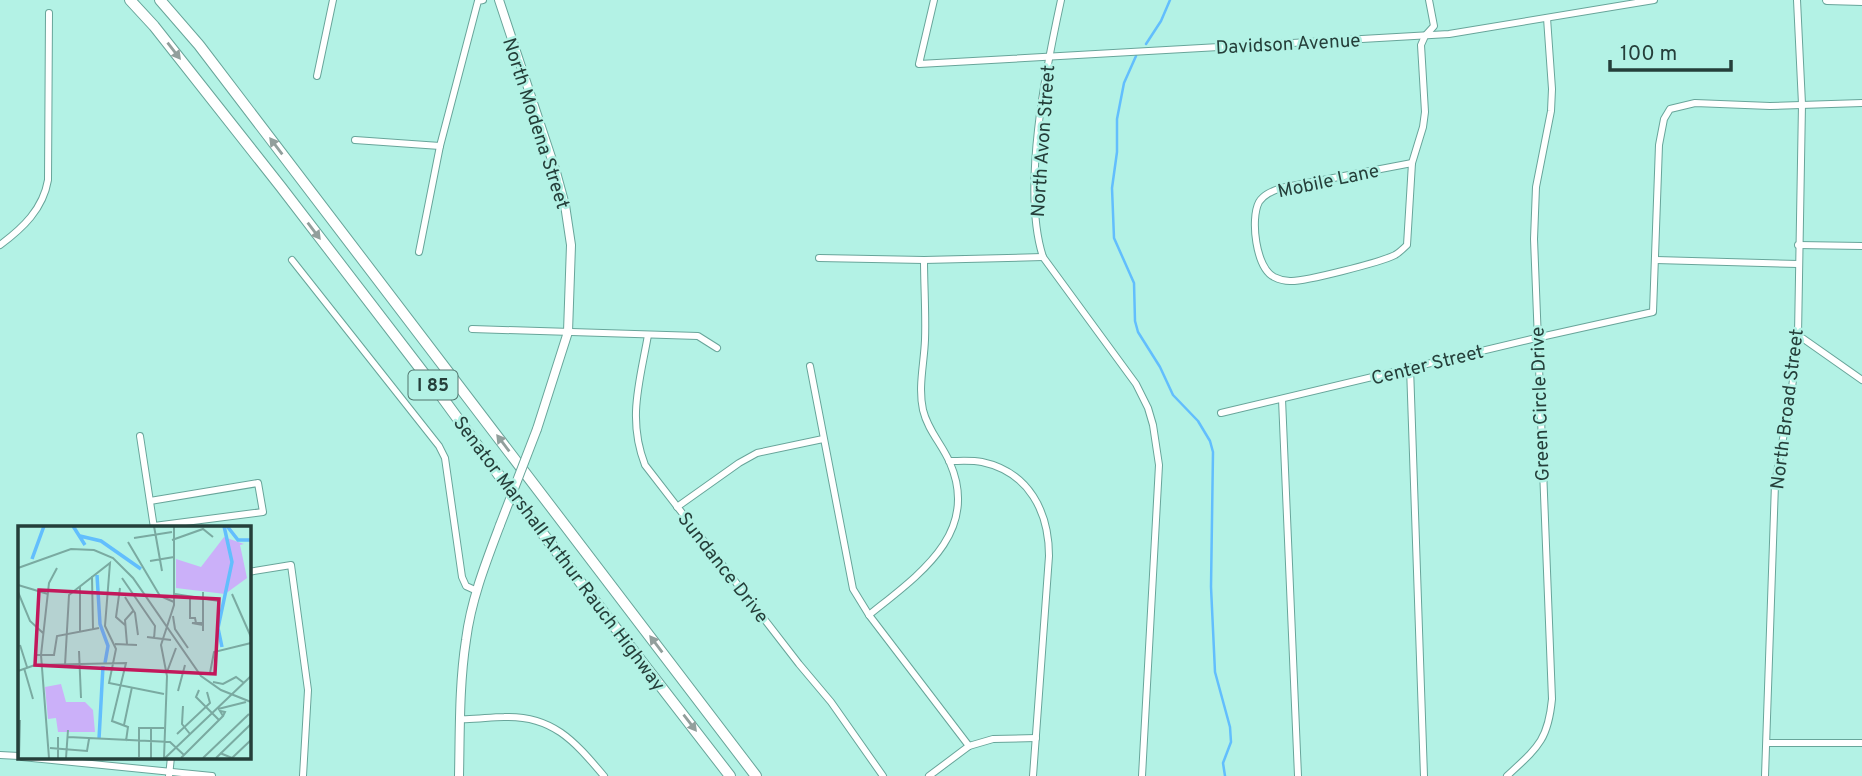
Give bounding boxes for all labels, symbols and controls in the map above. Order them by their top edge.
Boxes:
scale bar [1610,28,1731,72]
street label: Davidson Avenue [1215,29,1361,61]
street label: North Modena Street [496,35,574,212]
text: 100 m [1620,41,1677,68]
one-way arrow [167,42,182,60]
street label: North Avon Street [1027,64,1061,218]
one-way arrow [268,137,283,155]
street label: Mobile Lane [1275,159,1381,204]
one-way arrow [307,221,322,239]
street label: Green Circle Drive [1526,326,1556,481]
street label: North Broad Street [1766,328,1810,491]
street label: Center Street [1369,340,1486,391]
road number: I 85 [408,370,458,400]
street label: Senator Marshall Arthur Rauch Highway [447,412,670,696]
one-way arrow [495,435,510,453]
street label: Sundance Drive [672,508,773,629]
inset map [18,526,250,758]
one-way arrow [649,635,663,653]
one-way arrow [682,714,697,732]

